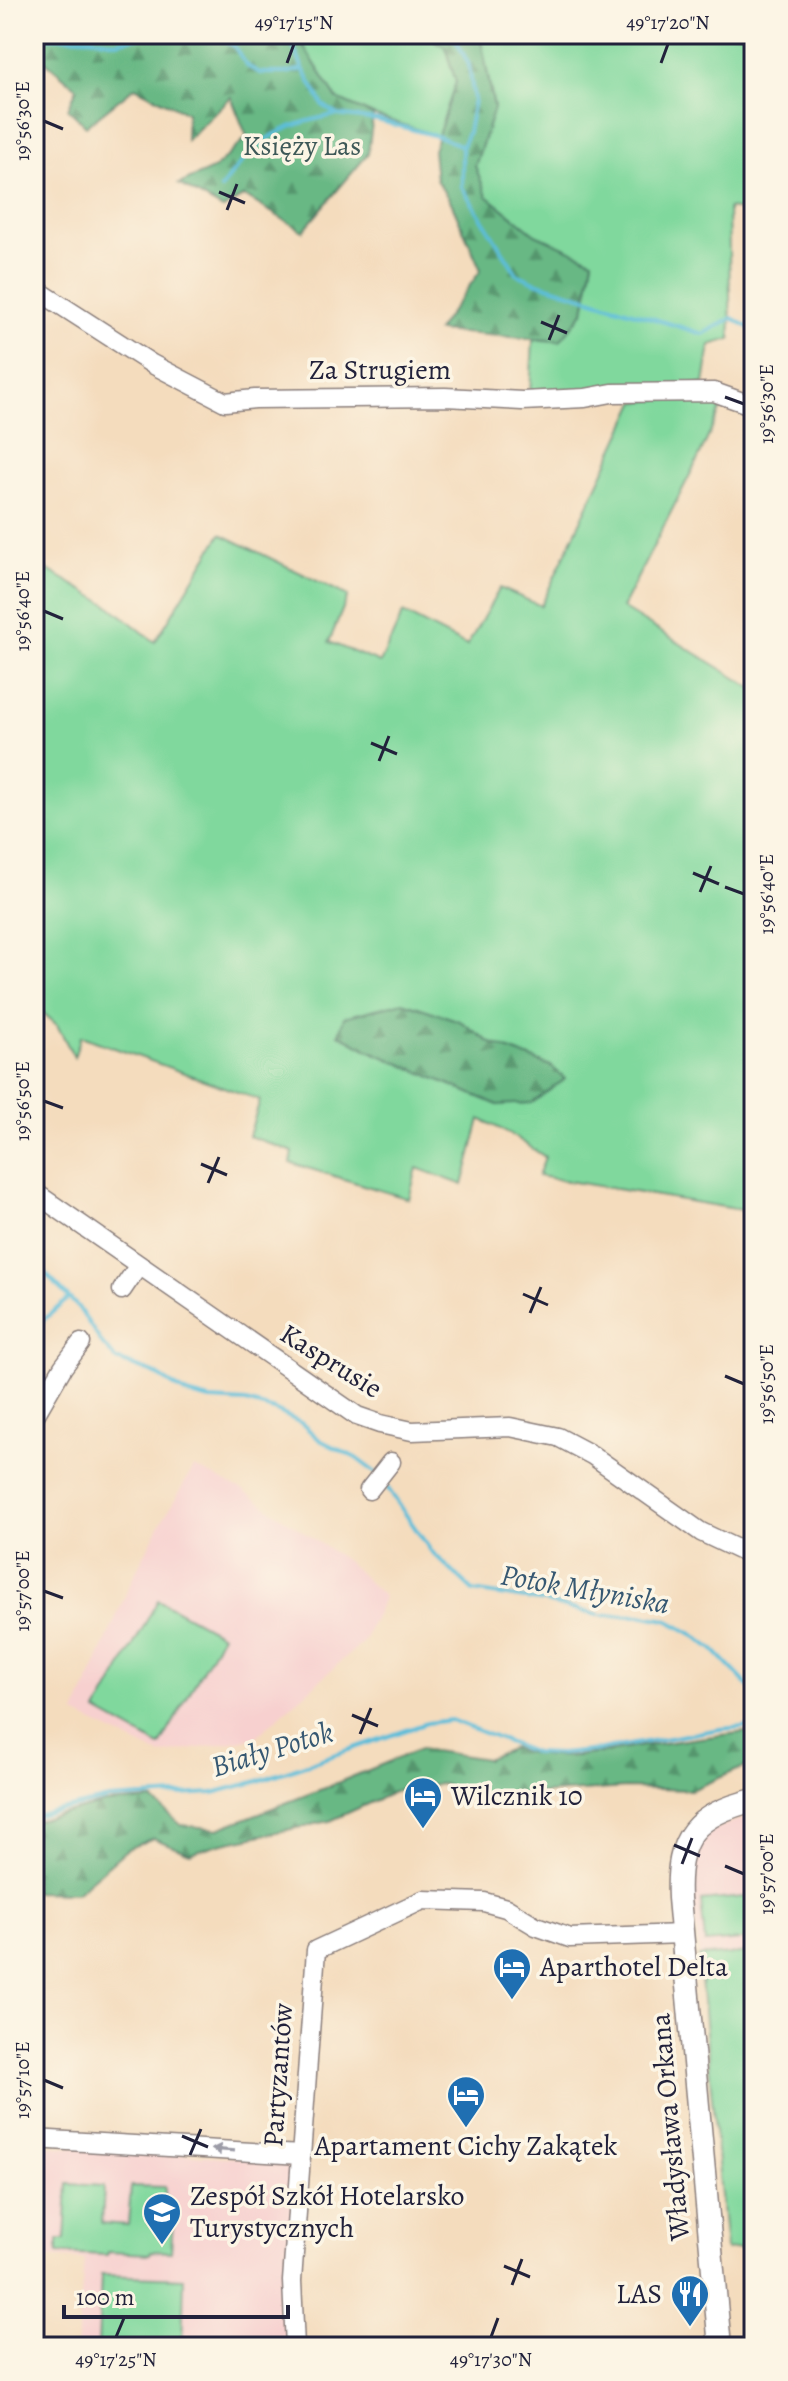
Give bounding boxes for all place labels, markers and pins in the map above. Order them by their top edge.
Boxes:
hotel icon: Wilcznik 10 [402,1775,444,1830]
place label: Wilcznik 10 [450,1777,583,1815]
hotel icon: Aparthotel Delta [491,1946,533,2001]
place label: Aparthotel Delta [539,1948,728,1986]
hotel icon: Apartament Cichy Zakątek [445,2074,487,2129]
place label: Apartament Cichy Zakątek [314,2127,618,2165]
place label: Zespół Szkół Hotelarsko Turystycznych [190,2177,465,2247]
school or university icon: Zespół Szkół Hotelarsko Turystycznych [141,2191,183,2246]
restaurant icon: LAS [669,2273,711,2328]
place label: LAS [616,2275,662,2313]

